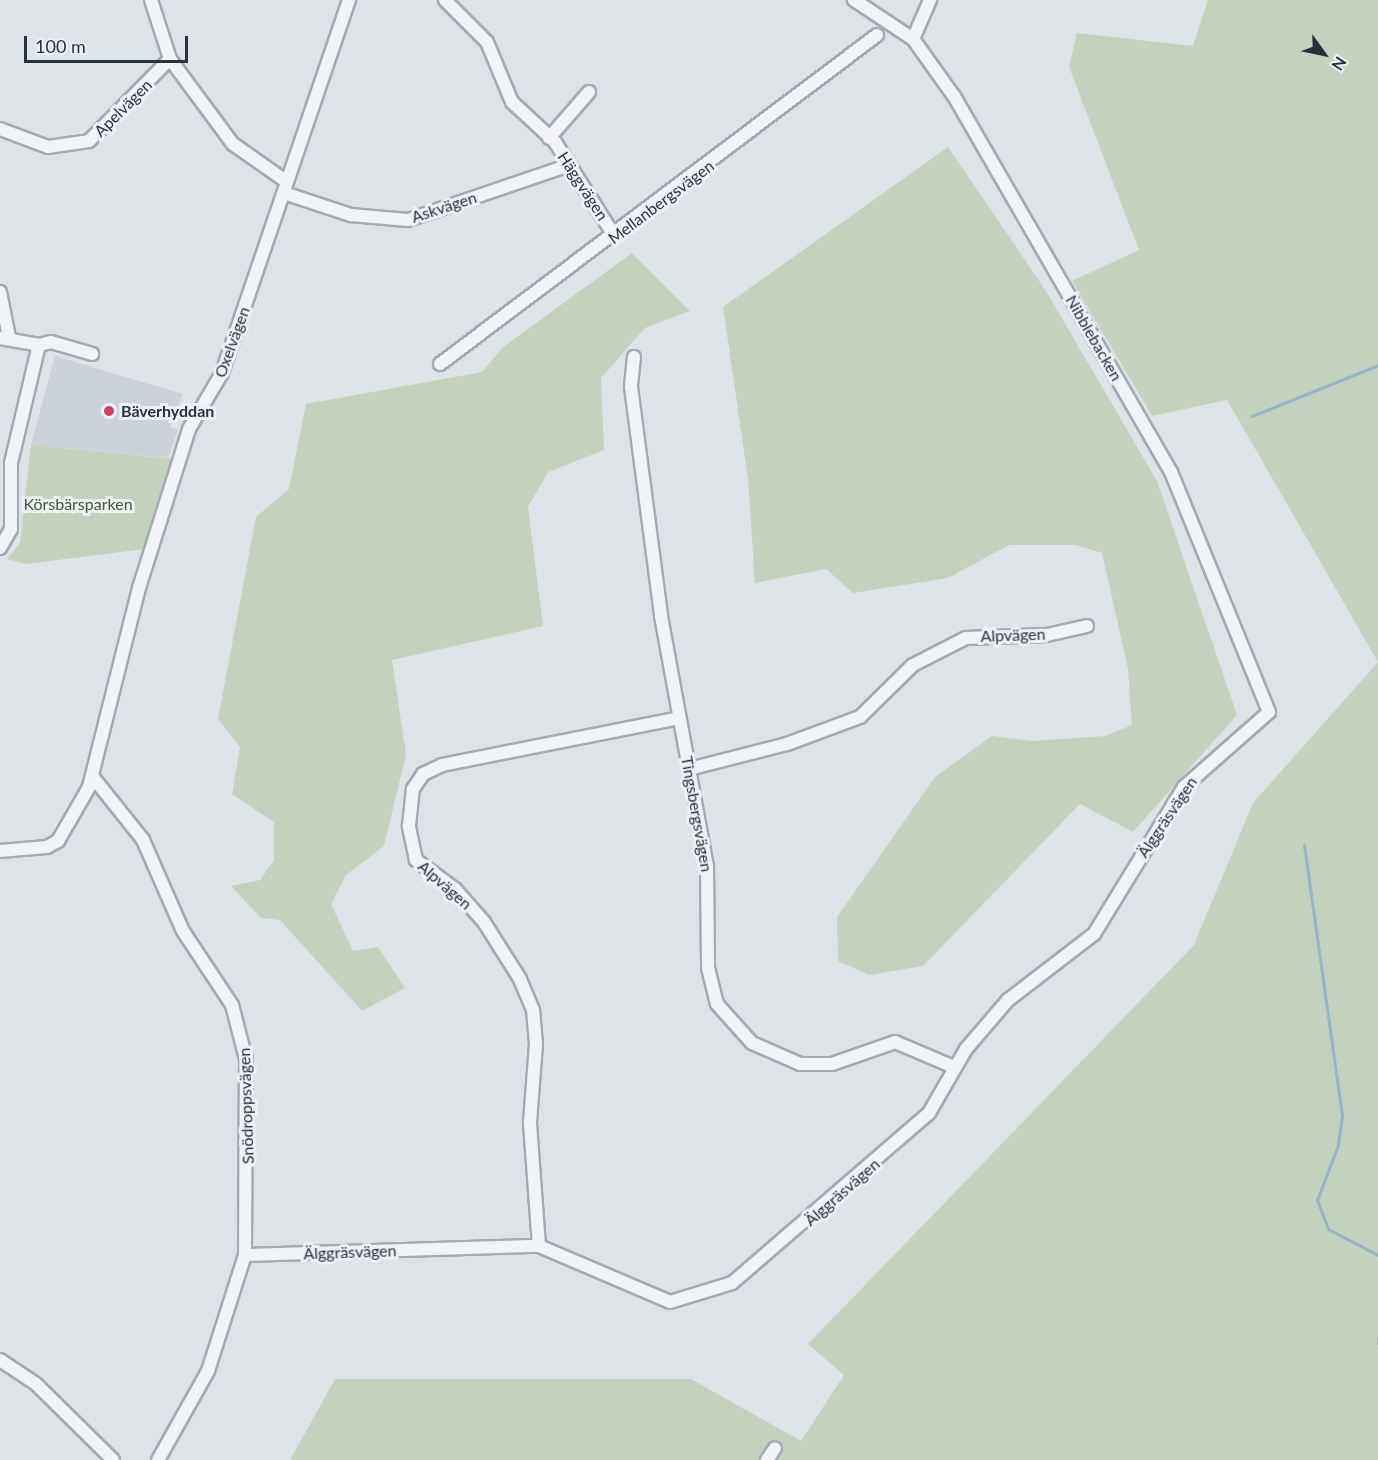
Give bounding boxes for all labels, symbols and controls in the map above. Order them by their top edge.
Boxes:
scale bar [27,24,190,62]
north arrow [1294,24,1354,84]
text: 100 m [35,35,86,57]
text: N [1328,54,1351,74]
street label: Apelvägen [90,75,156,141]
street label: Häggvägen [554,148,612,224]
street label: Mellanbergsvägen [604,156,718,248]
street label: Askvägen [409,187,479,227]
street label: Nibblebacken [1062,292,1126,384]
street label: Oxelvägen [210,304,254,380]
place label: Bäverhyddan [121,401,214,421]
marker: Bäverhyddan [102,404,116,418]
park label: Körsbärsparken [23,494,133,514]
street label: Alpvägen [980,624,1046,646]
street label: Tingsbergsvägen [677,755,717,873]
street label: Älggräsvägen [1133,773,1201,861]
street label: Alpvägen [414,856,476,914]
street label: Snödroppsvägen [234,1048,258,1164]
street label: Älggräsvägen [801,1154,883,1230]
street label: Älggräsvägen [303,1241,397,1263]

